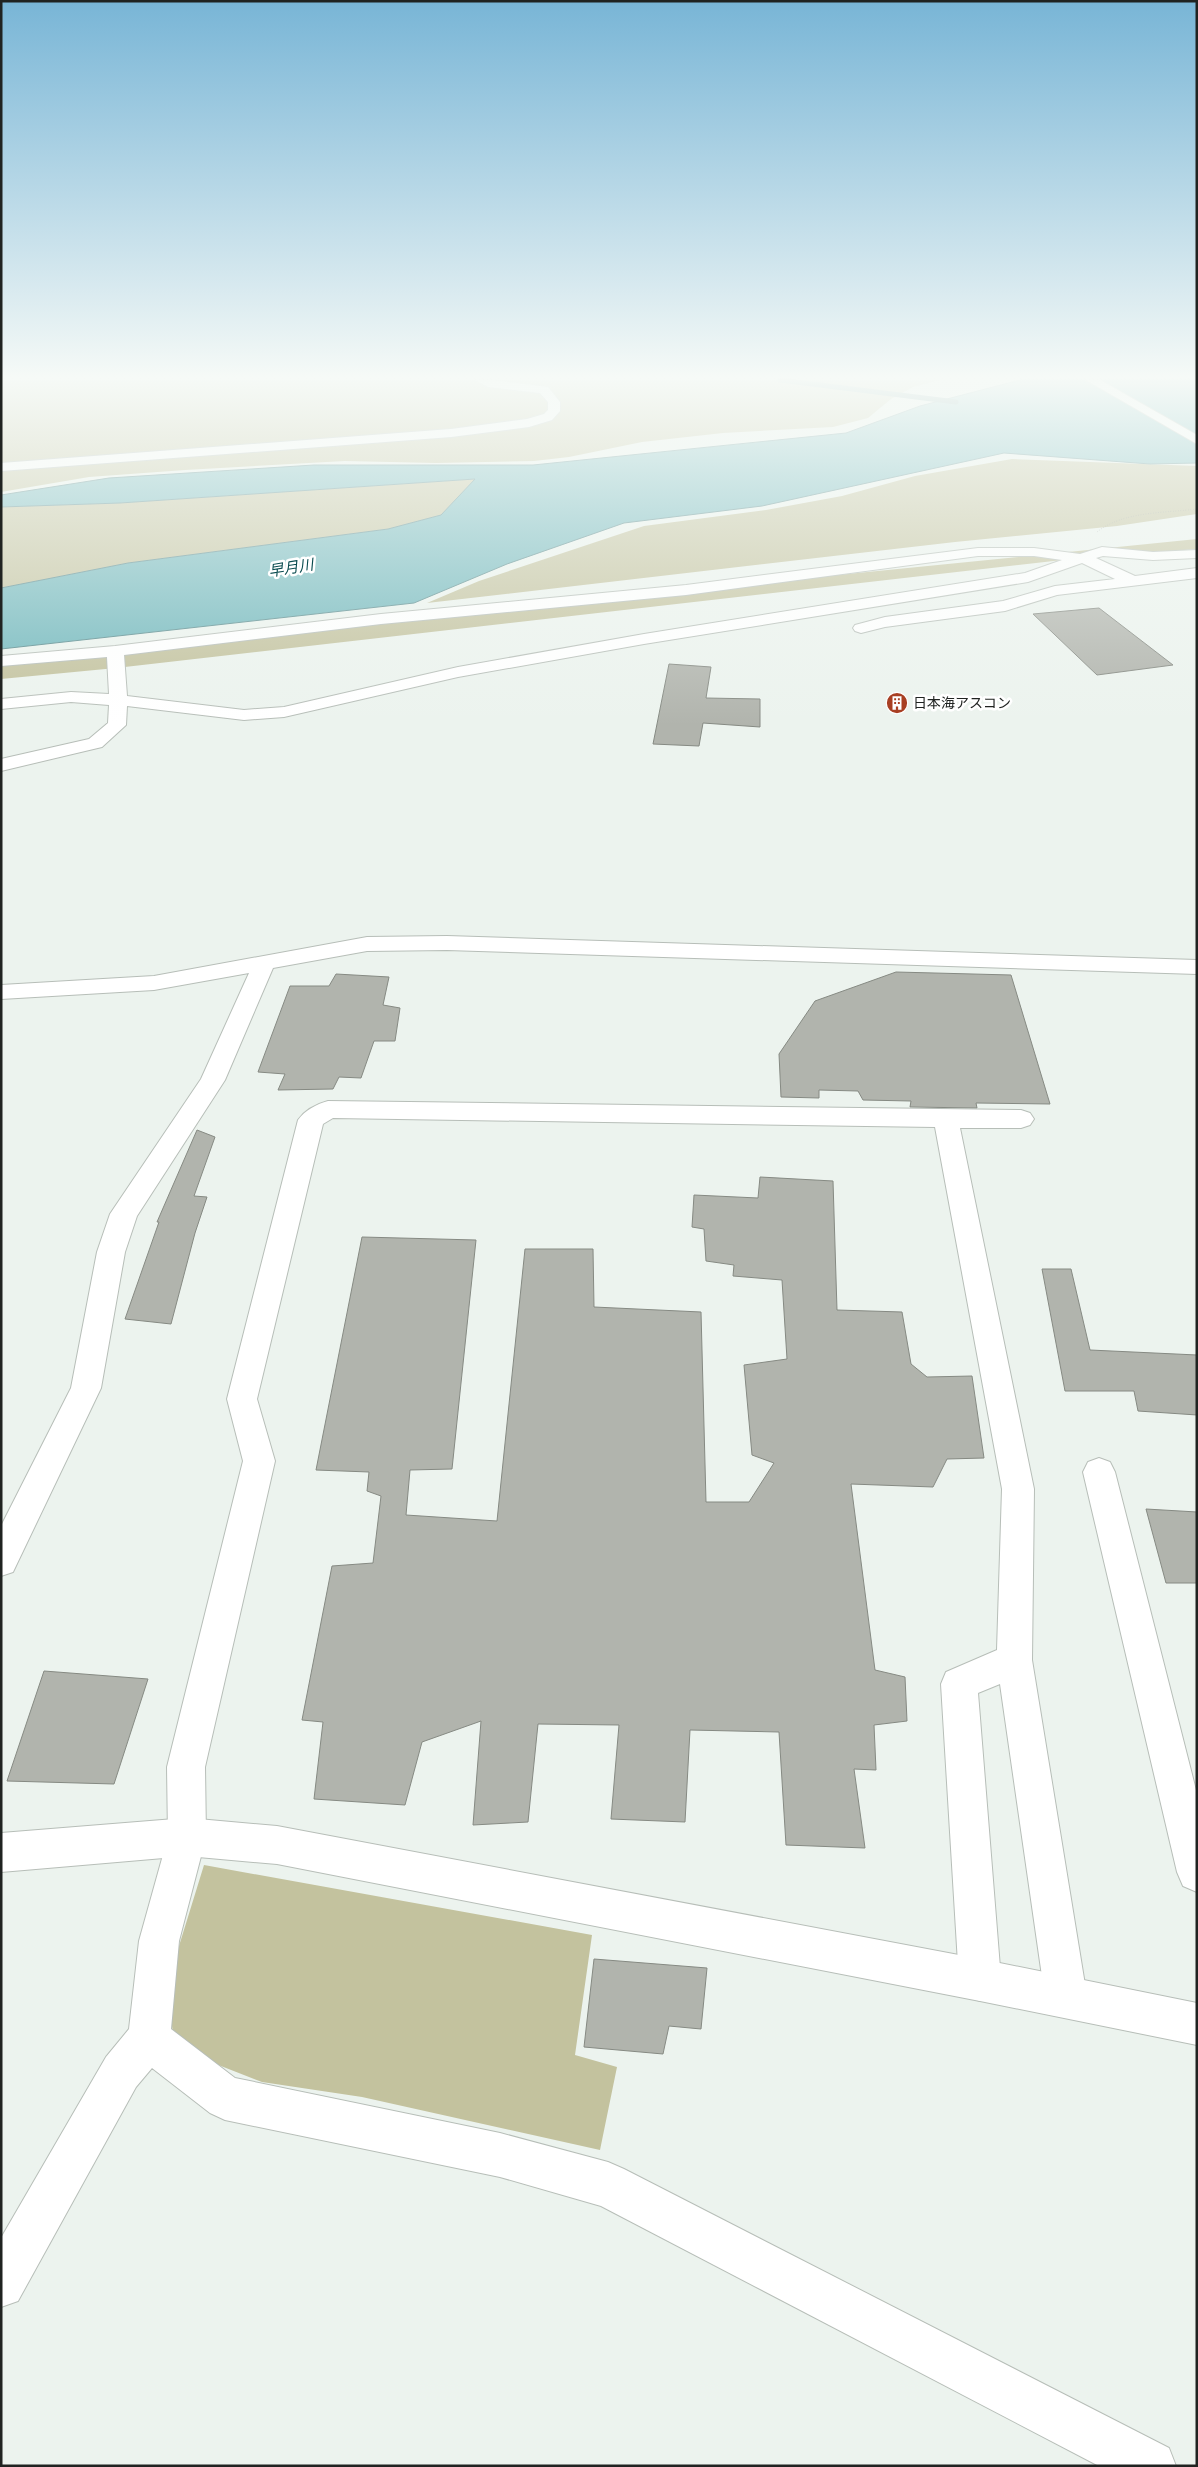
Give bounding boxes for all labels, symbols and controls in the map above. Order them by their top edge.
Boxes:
water label: 早月川 [267,555,316,579]
building icon: 日本海アスコン [885,691,909,715]
place label: 日本海アスコン [913,695,1011,711]

